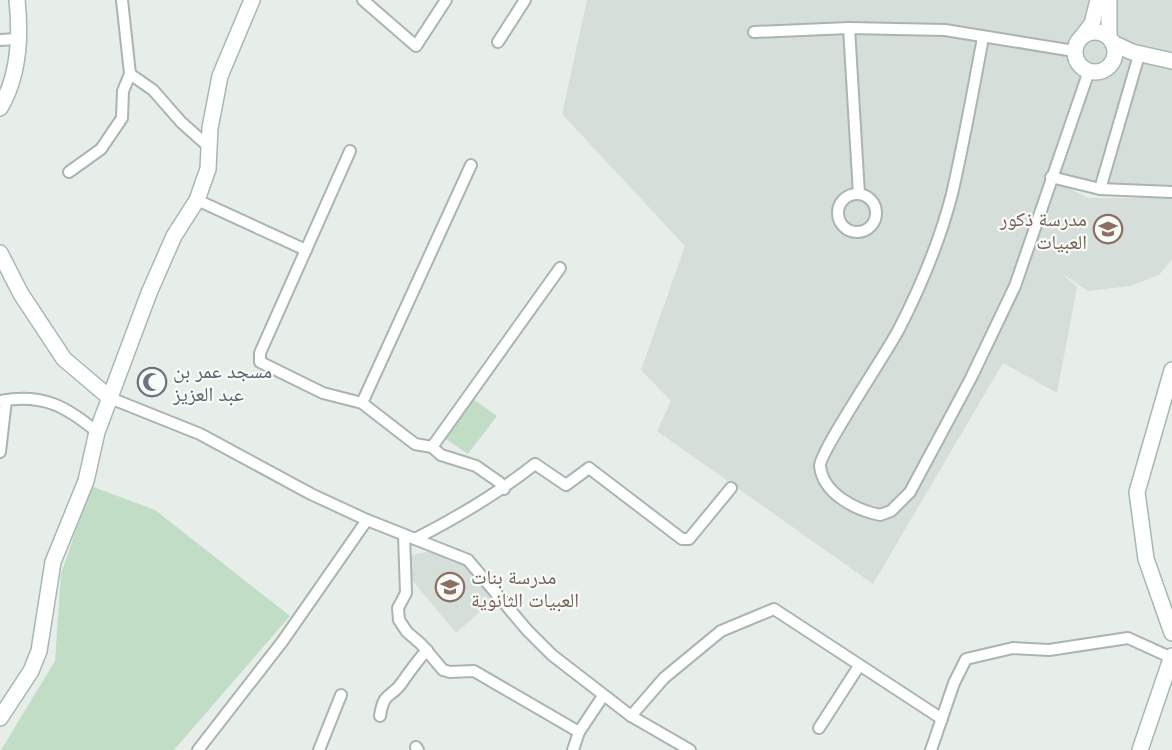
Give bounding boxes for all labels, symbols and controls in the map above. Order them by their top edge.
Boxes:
place label: مدرسة ذكور العبيات [999,206,1087,254]
school or university icon: مدرسة ذكور العبيات [1092,213,1124,245]
place label: مسجد عمر بن عبد العزيز [172,358,272,406]
mosque icon: مسجد عمر بن عبد العزيز [136,366,168,398]
place label: مدرسة بنات العبيات الثانوية [471,564,579,612]
school or university icon: مدرسة بنات العبيات الثانوية [434,571,466,603]

